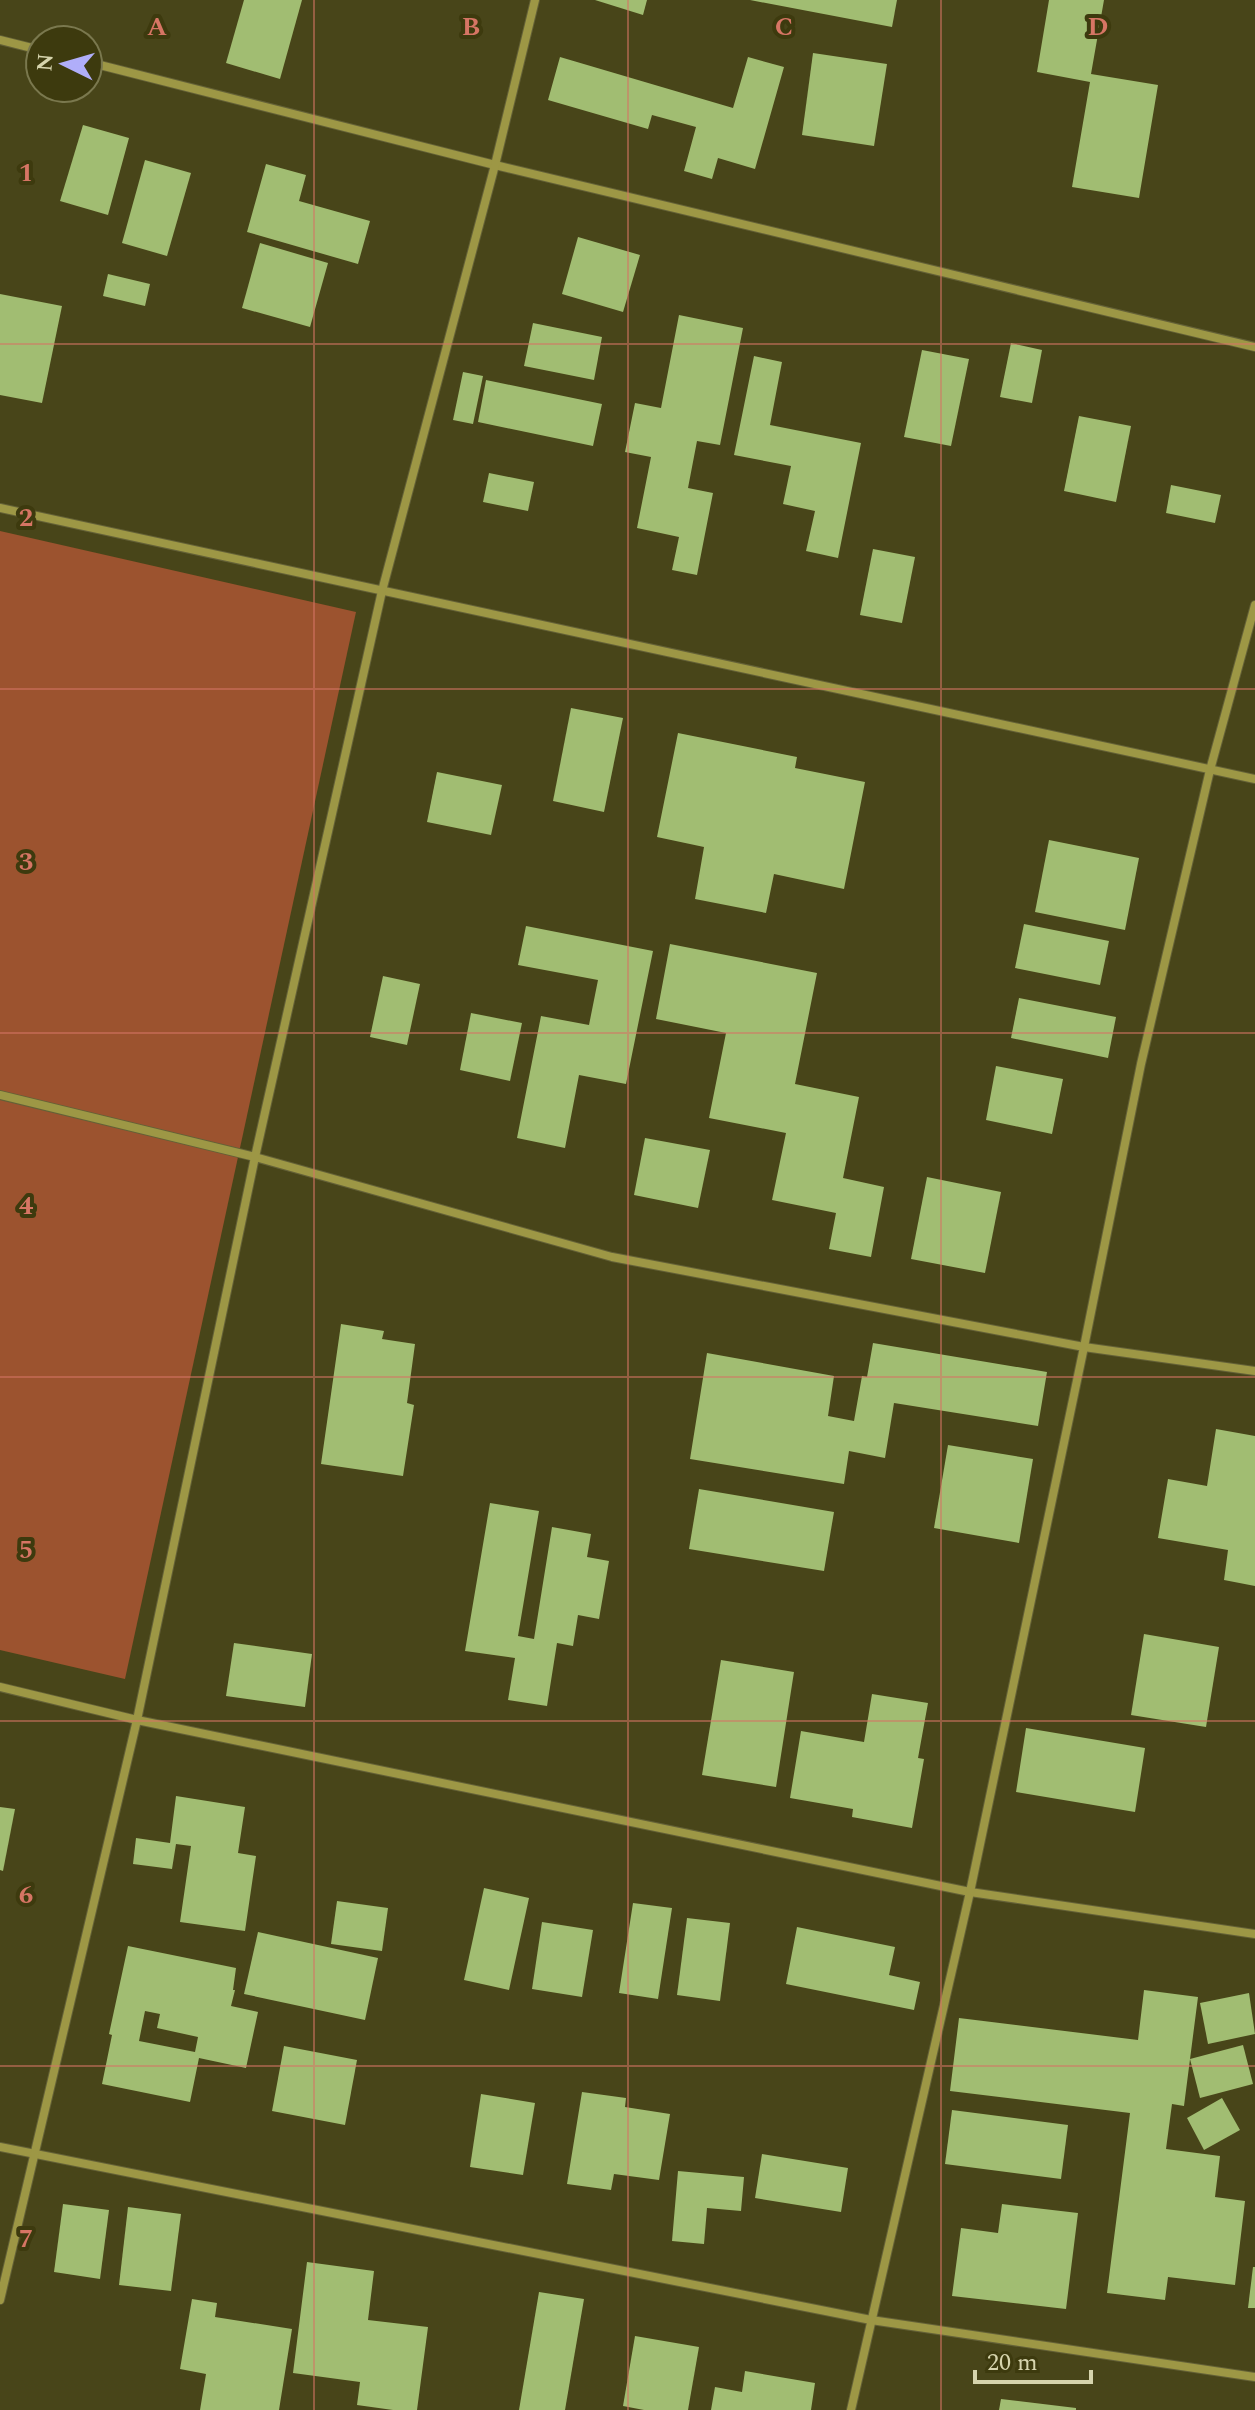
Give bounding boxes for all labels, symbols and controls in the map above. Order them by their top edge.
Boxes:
text: A [147,7,167,47]
text: B [462,7,480,47]
text: C [775,7,793,47]
text: D [1088,7,1108,47]
north arrow [24,24,104,104]
text: N [28,52,63,73]
text: 1 [19,153,33,193]
text: 2 [19,498,33,538]
text: 3 [19,842,33,882]
text: 4 [19,1186,34,1226]
text: 5 [19,1530,33,1570]
text: 6 [19,1875,33,1915]
text: 7 [19,2219,33,2259]
scale bar [975,2334,1091,2384]
text: 20 m [987,2345,1038,2381]

